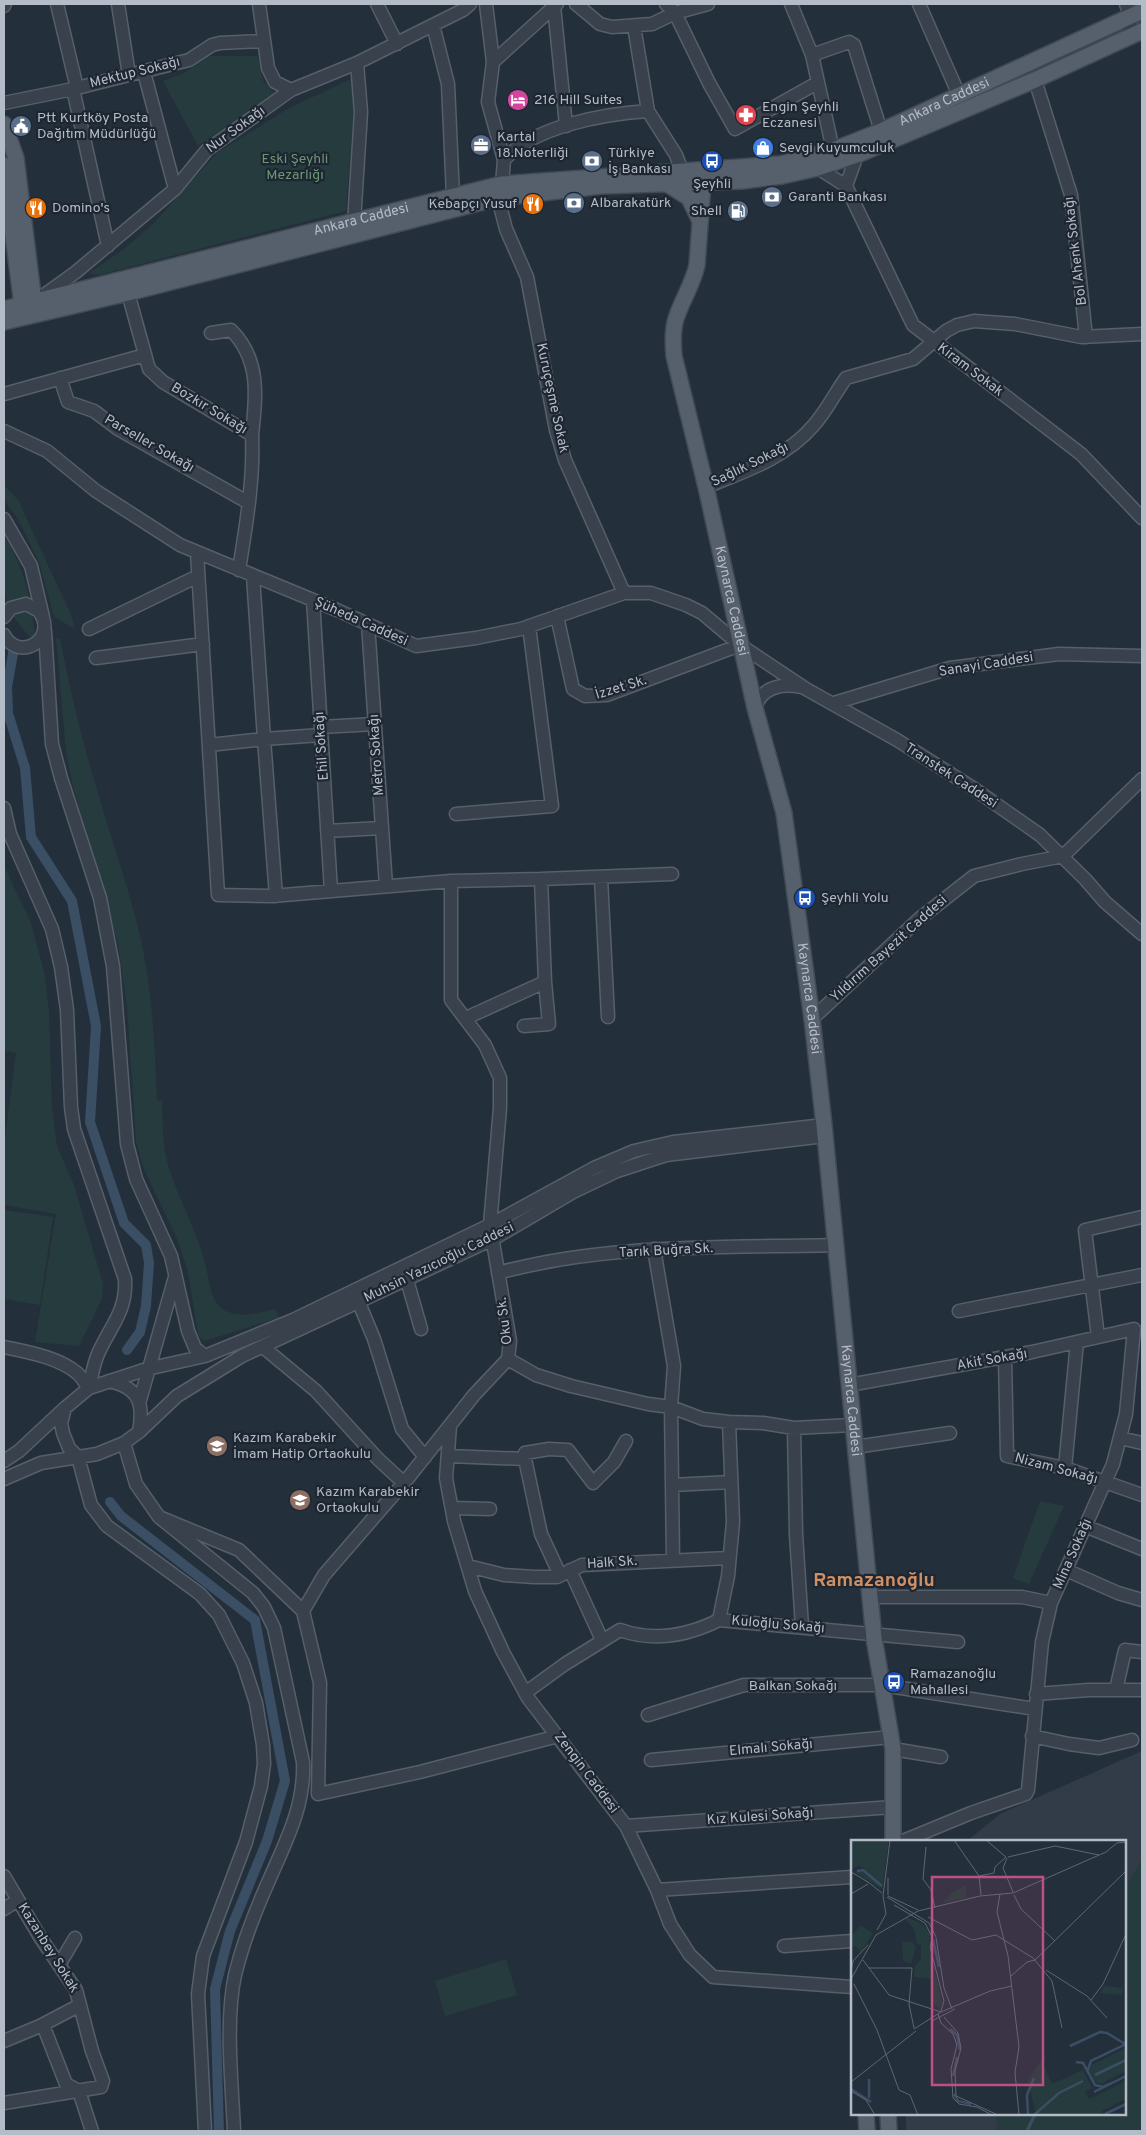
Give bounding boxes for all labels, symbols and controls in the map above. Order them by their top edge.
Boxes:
street label: Mektup Sokağı [88,54,182,92]
street label: Ankara Caddesi [896,74,992,130]
hotel icon: 216 Hill Suites [506,88,530,112]
place label: 216 Hill Suites [534,92,622,109]
place label: Engin Şeyhli Eczanesi [762,99,839,132]
street label: Nur Sokağı [203,103,269,157]
pharmacy icon: Engin Şeyhli Eczanesi [734,103,758,127]
place label: Ptt Kurtköy Posta Dağıtım Müdürlüğü [37,110,157,143]
public building icon: Ptt Kurtköy Posta Dağıtım Müdürlüğü [9,114,33,138]
place label: Kartal 18.Noterliği [497,129,568,162]
office icon: Kartal 18.Noterliği [469,133,493,157]
shop icon: Sevgi Kuyumculuk [751,136,775,160]
place label: Sevgi Kuyumculuk [779,140,895,157]
place label: Türkiye İş Bankası [608,145,671,178]
bank icon: Türkiye İş Bankası [580,149,604,173]
bus stop icon: Şeyhli [700,149,724,173]
park label: Eski Şeyhli Mezarlığı [262,151,328,184]
place label: Şeyhli [693,176,731,193]
bank icon: Garanti Bankası [760,185,784,209]
place label: Garanti Bankası [788,189,887,206]
bank icon: Albarakatürk [562,191,586,215]
restaurant icon: Kebapçı Yusuf [521,192,545,216]
place label: Albarakatürk [590,195,672,212]
restaurant icon: Domino's [24,196,48,220]
place label: Kebapçı Yusuf [429,196,517,213]
street label: Bol Ahenk Sokağı [1061,196,1091,306]
street label: Ankara Caddesi [311,199,410,240]
fuel station icon: Shell [726,199,750,223]
place label: Domino's [52,200,110,217]
place label: Shell [691,203,722,220]
street label: Kiram Sokak [934,340,1006,400]
street label: Kuruçeşme Sokak [532,341,572,455]
street label: Bozkır Sokağı [168,380,250,438]
street label: Parseller Sokağı [101,411,197,477]
street label: Sağlık Sokağı [709,439,791,491]
street label: Kaynarca Caddesi [711,544,752,657]
street label: Şüheda Caddesi [312,594,410,650]
street label: Sanayi Caddesi [938,649,1034,681]
street label: İzzet Sk. [593,671,649,704]
street label: Ehil Sokağı [311,711,333,781]
street label: Metro Sokağı [366,714,388,796]
street label: Transtek Caddesi [901,740,1001,812]
bus stop icon: Şeyhli Yolu [793,886,817,910]
place label: Şeyhli Yolu [821,890,889,907]
street label: Yıldırım Bayezit Caddesi [827,892,951,1006]
street label: Kaynarca Caddesi [793,942,824,1055]
street label: Muhsin Yazıcıoğlu Caddesi [361,1219,517,1307]
street label: Tarık Buğra Sk. [618,1240,714,1262]
street label: Oku Sk. [494,1296,516,1346]
street label: Kaynarca Caddesi [837,1344,865,1457]
street label: Akit Sokağı [955,1345,1029,1375]
place label: Kazım Karabekir İmam Hatip Ortaokulu [233,1430,371,1463]
school or university icon: Kazım Karabekir İmam Hatip Ortaokulu [205,1434,229,1458]
street label: Nizam Sokağı [1013,1450,1099,1488]
place label: Kazım Karabekir Ortaokulu [316,1484,420,1517]
school or university icon: Kazım Karabekir Ortaokulu [288,1488,312,1512]
street label: Mina Sokağı [1050,1516,1096,1592]
street label: Halk Sk. [586,1553,638,1573]
district label: Ramazanoğlu [813,1569,935,1593]
street label: Kuloğlu Sokağı [731,1612,825,1638]
place label: Ramazanoğlu Mahallesi [910,1666,996,1699]
bus stop icon: Ramazanoğlu Mahallesi [882,1670,906,1694]
street label: Balkan Sokağı [749,1678,837,1695]
street label: Zengin Caddesi [550,1729,622,1817]
street label: Elmalı Sokağı [728,1736,814,1760]
street label: Kız Kulesi Sokağı [706,1805,814,1829]
inset map [851,1840,1126,2115]
street label: Kazanbey Sokak [14,1900,82,1996]

